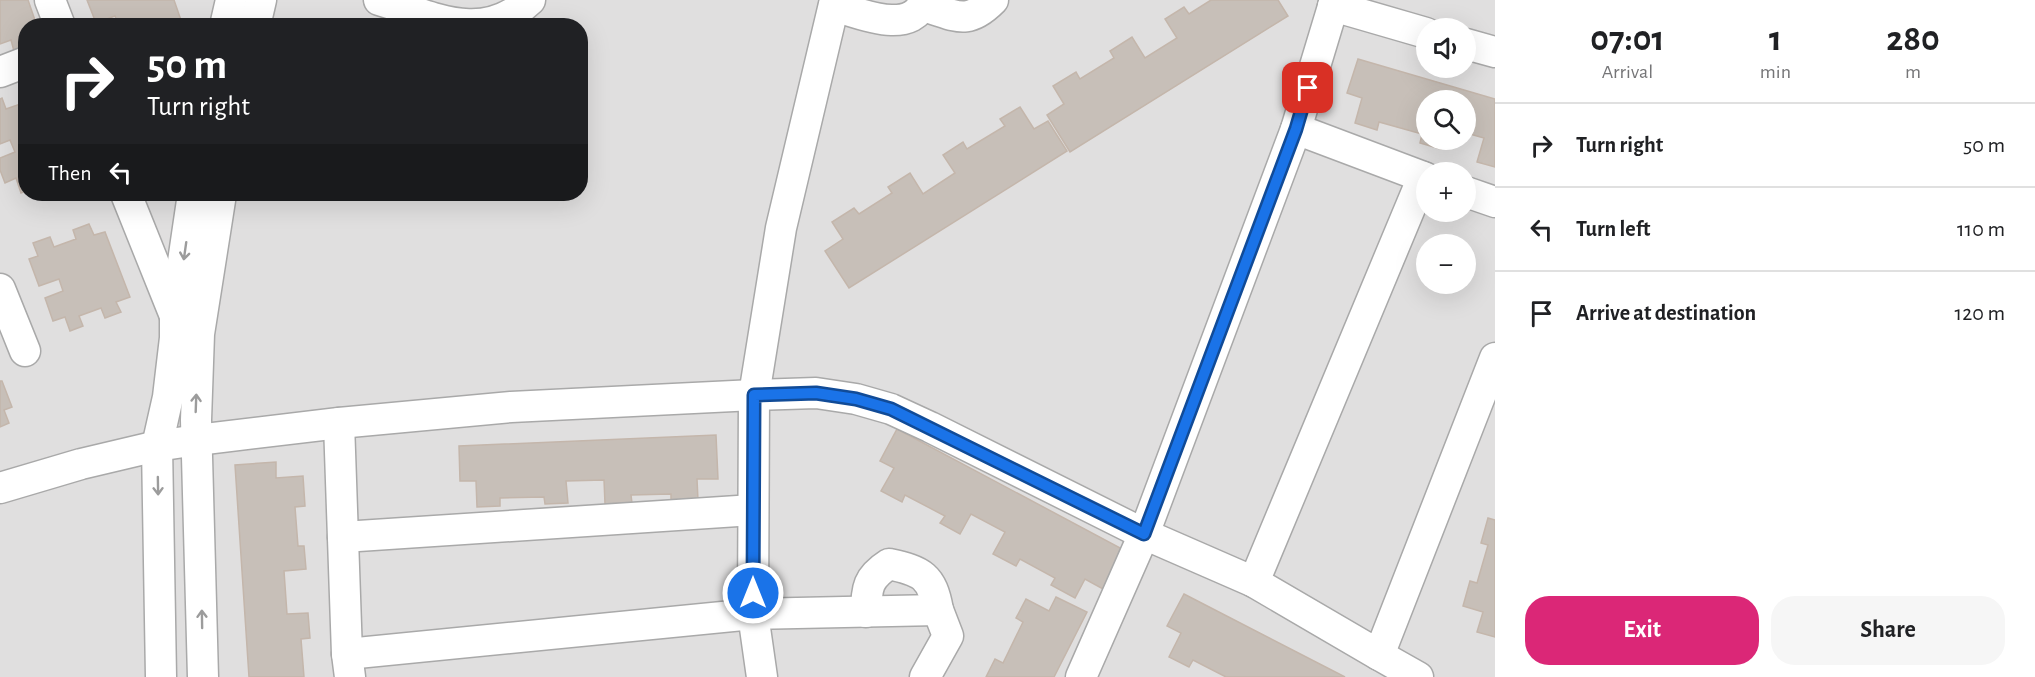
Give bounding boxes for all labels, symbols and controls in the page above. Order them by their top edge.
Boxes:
map controls [1416,18,1476,294]
button: sound [1416,18,1476,78]
text: 07:01 [1590,21,1665,57]
text: 1 [1769,21,1782,57]
text: 280 [1886,21,1940,57]
icon: right [48,42,126,120]
text: 50 m [147,44,227,86]
pin [1282,62,1333,113]
text: Arrival [1602,62,1653,82]
text: min [1760,62,1791,82]
text: m [1905,62,1921,82]
icon: arrive [1291,71,1324,104]
button: search [1416,90,1476,150]
text: Turn right [147,93,250,120]
icon: right [1525,129,1558,162]
text: Turn right [1576,134,1663,156]
text: 50 m [1963,134,2005,156]
icon: left [104,156,137,189]
text: Then [48,162,92,184]
button: + [1416,162,1476,222]
icon: left [1525,213,1558,246]
text: Turn left [1576,218,1650,240]
text: 110 m [1957,218,2005,240]
button: − [1416,234,1476,294]
one-way arrow [179,241,190,261]
icon: arrive [1525,297,1558,330]
text: Arrive at destination [1576,302,1756,324]
text: 120 m [1955,302,2005,324]
one-way arrow [191,393,202,413]
one-way arrow [152,476,164,496]
position arrow [721,561,785,625]
button: Exit [1525,596,1759,665]
button: Share [1771,596,2005,665]
one-way arrow [196,609,208,629]

